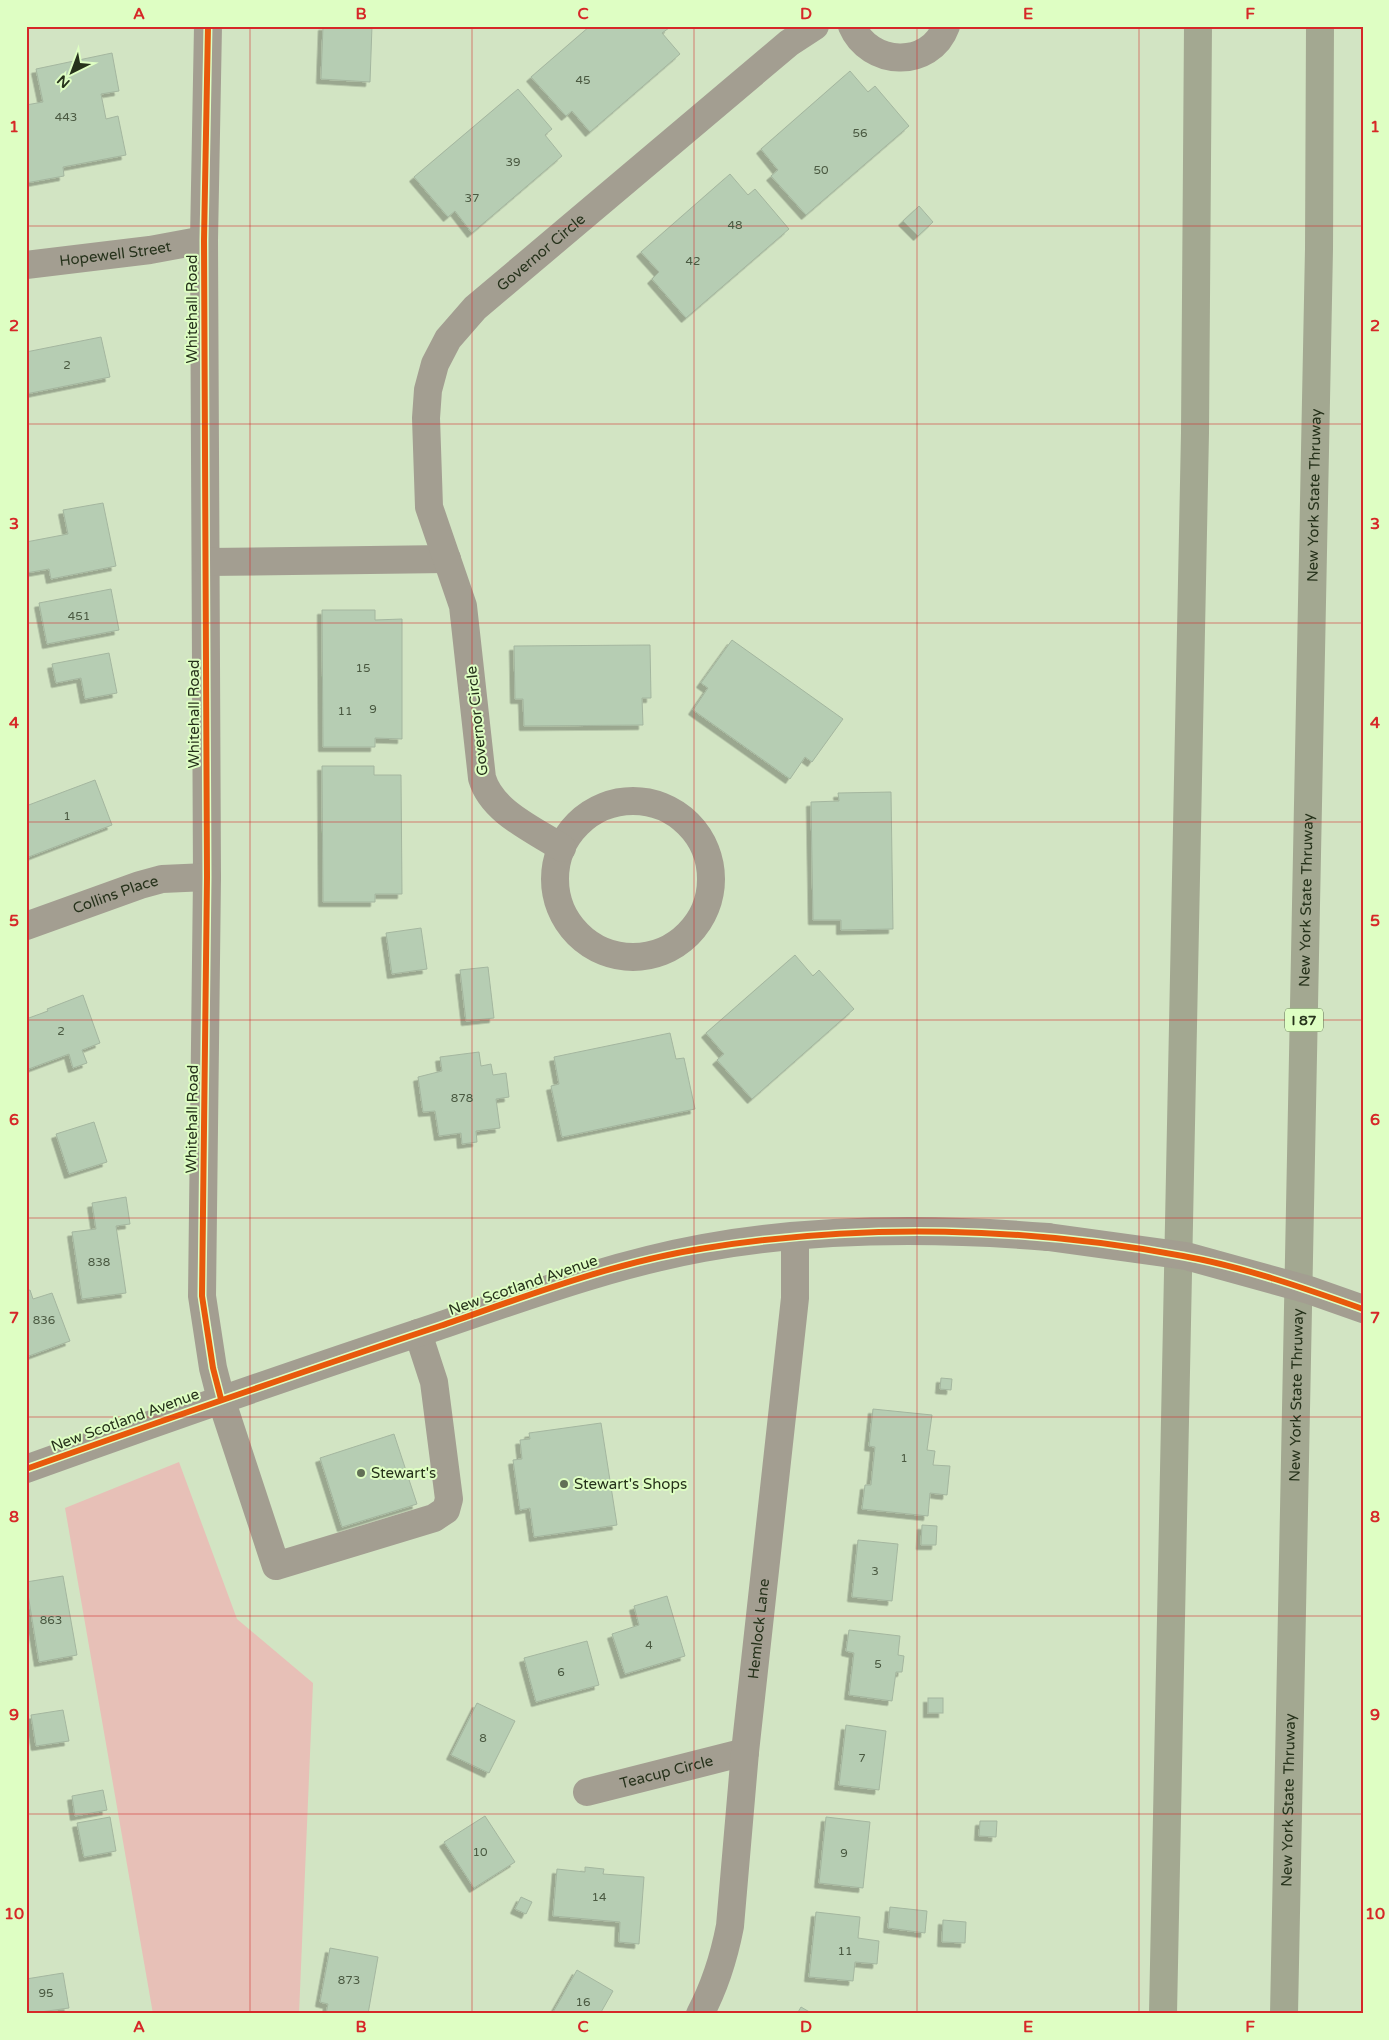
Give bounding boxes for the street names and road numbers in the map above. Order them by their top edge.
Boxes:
street label: Governor Circle [493,210,589,295]
street label: Hopewell Street [58,237,173,270]
street label: Whitehall Road [183,255,201,363]
street label: New York State Thruway [1303,408,1325,582]
street label: Whitehall Road [185,660,203,768]
street label: Governor Circle [462,665,492,777]
street label: New York State Thruway [1295,813,1317,987]
street label: Collins Place [70,871,160,917]
road number: I 87 [1285,1008,1323,1032]
street label: Whitehall Road [182,1064,202,1174]
street label: New Scotland Avenue [446,1251,600,1319]
street label: New York State Thruway [1286,1308,1307,1482]
street label: New Scotland Avenue [48,1385,202,1455]
street label: Hemlock Lane [744,1577,773,1680]
street label: New York State Thruway [1278,1713,1299,1887]
street label: Teacup Circle [618,1751,715,1792]

